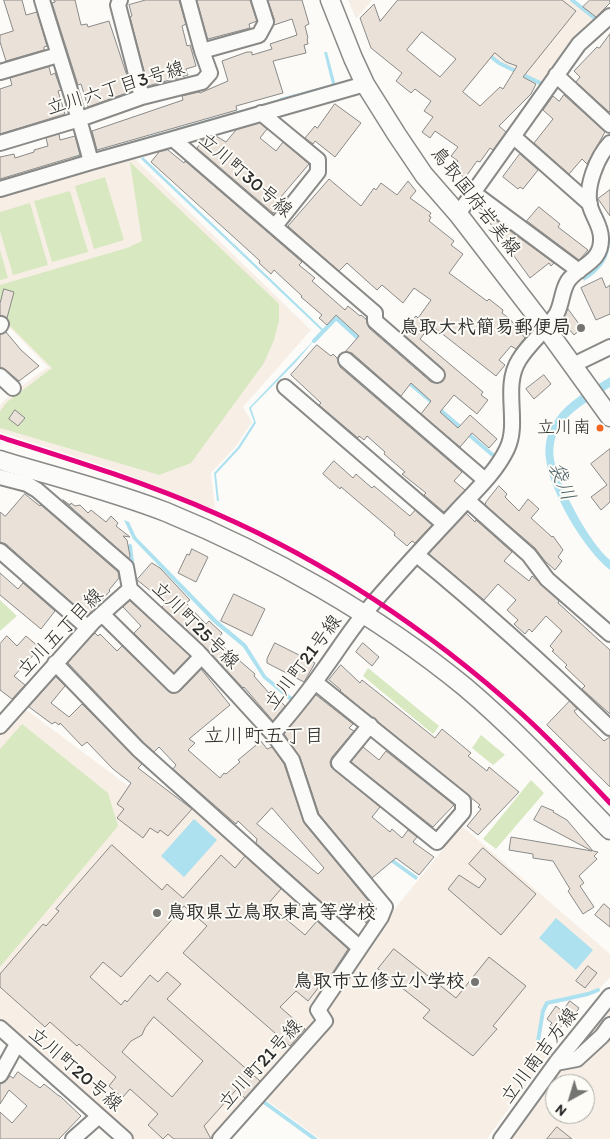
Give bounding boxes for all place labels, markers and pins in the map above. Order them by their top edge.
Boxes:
place label: 鳥取大杙簡易郵便局 [400,317,571,339]
marker: 鳥取大杙簡易郵便局 [575,322,587,334]
place label: 立川南 [537,417,591,439]
marker: 立川南 [595,423,605,433]
place label: 鳥取県立鳥取東高等学校 [167,902,376,924]
marker: 鳥取県立鳥取東高等学校 [151,907,163,919]
place label: 鳥取市立修立小学校 [294,971,465,993]
marker: 鳥取市立修立小学校 [469,976,481,988]

